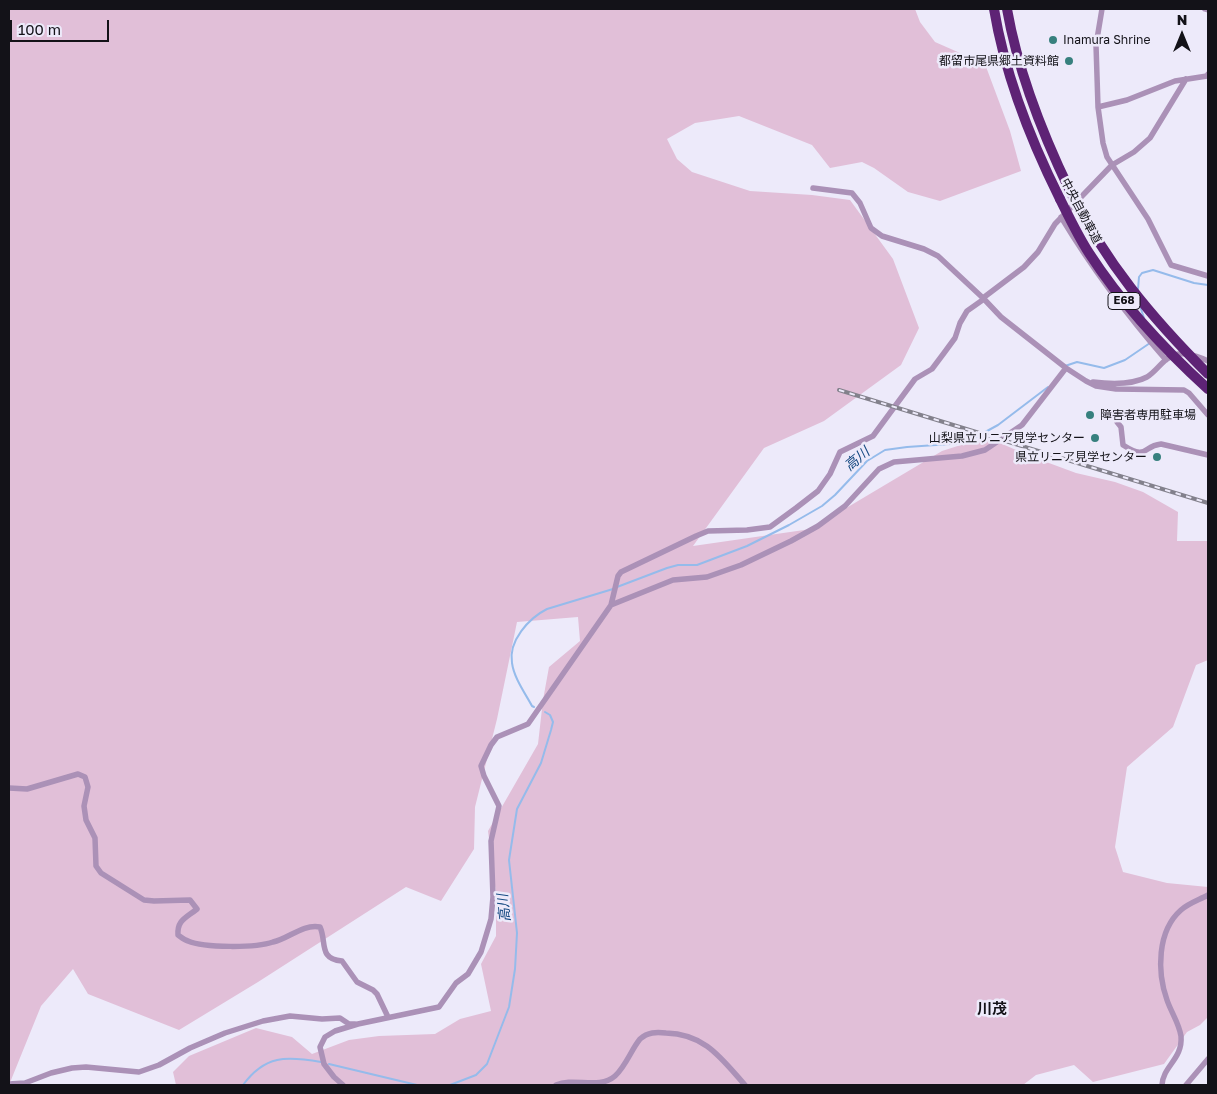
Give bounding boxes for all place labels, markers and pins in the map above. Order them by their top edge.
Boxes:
place label: Inamura Shrine [1063,33,1150,47]
marker: Inamura Shrine [1047,34,1059,46]
place label: 都留市尾県郷土資料館 [939,54,1059,68]
marker: 都留市尾県郷土資料館 [1063,55,1075,67]
place label: 障害者専用駐車場 [1100,408,1196,422]
marker: 障害者専用駐車場 [1084,409,1096,421]
place label: 山梨県立リニア見学センター [929,431,1085,445]
marker: 山梨県立リニア見学センター [1089,432,1101,444]
place label: 県立リニア見学センター [1015,450,1147,464]
marker: 県立リニア見学センター [1151,451,1163,463]

